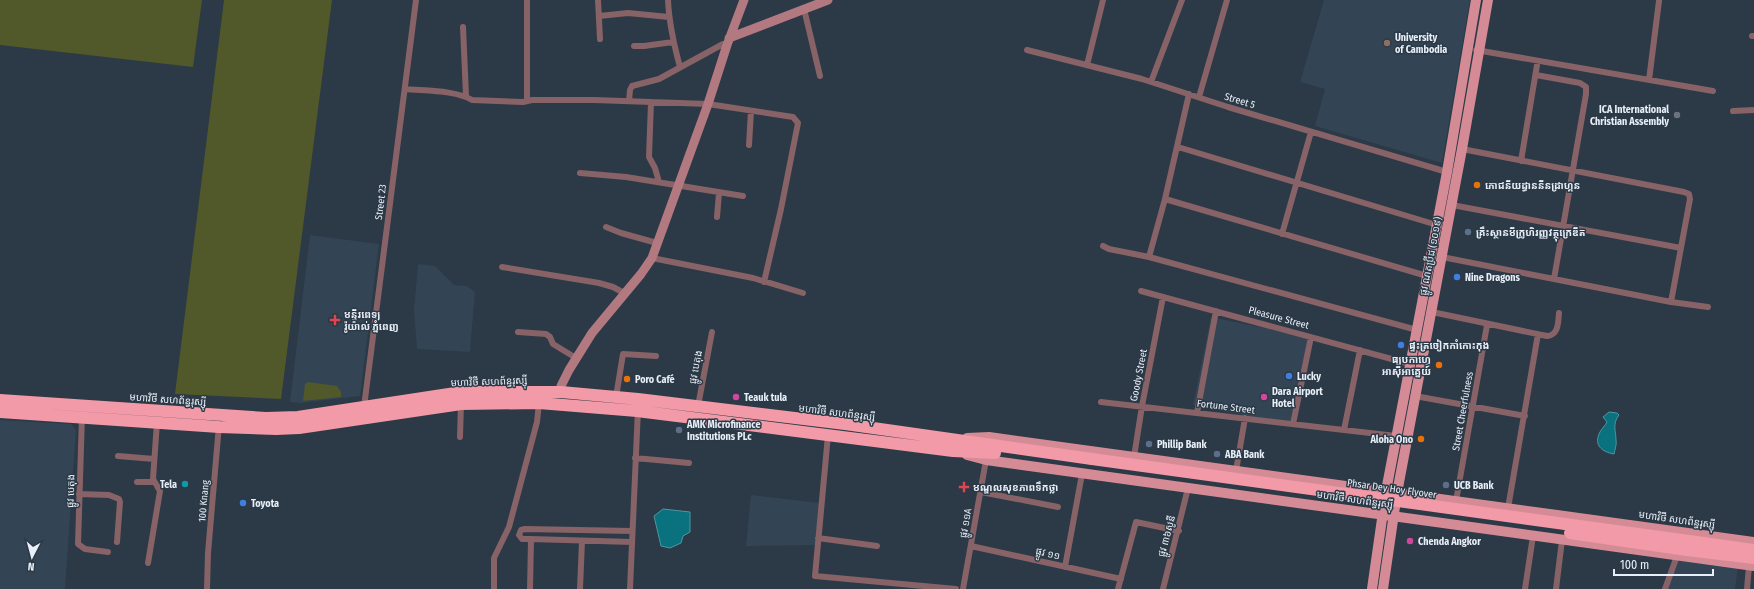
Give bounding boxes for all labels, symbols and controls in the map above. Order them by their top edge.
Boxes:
place label: University of Cambodia [1395,32,1447,56]
marker: University of Cambodia [1382,38,1392,48]
street label: Street 5 [1223,91,1257,111]
place label: ICA International Christian Assembly [1590,104,1669,128]
marker: ICA International Christian Assembly [1672,110,1682,120]
marker: ភោជនីយដ្ធាននីនដ្រាហ្គន [1472,180,1482,190]
place label: ភោជនីយដ្ធាននីនដ្រាហ្គន [1485,180,1580,192]
street label: Street 23 [373,183,389,221]
street label: ផ្លូវ ណតប្រ៊ីដ (១០១៩) [1415,215,1447,297]
place label: គ្រឹះស្ថានមីក្រូហិរញ្ញវត្ថុក្រេឌីត [1476,226,1586,242]
marker: គ្រឹះស្ថានមីក្រូហិរញ្ញវត្ថុក្រេឌីត [1463,227,1473,237]
marker: Nine Dragons [1452,272,1462,282]
place label: Nine Dragons [1465,272,1520,284]
street label: Pleasure Street [1247,304,1311,332]
place label: មន្ទីរពេទ្យ រ៉ូយ៉ាល់ ភ្នំពេញ [344,309,399,333]
marker: មន្ទីរពេទ្យ រ៉ូយ៉ាល់ ភ្នំពេញ [329,314,341,326]
place label: ផ្ទះត្រចៀកកាំកោះកុង [1409,339,1490,352]
marker: ផ្ទះត្រចៀកកាំកោះកុង [1396,340,1406,350]
street label: Goody Street [1128,347,1150,402]
street label: ផ្លូវ បេតុង [687,349,708,386]
place label: ធ្យូបកាហ្វេ អាស៊ីអាគ្នេយ៍ [1382,354,1431,378]
marker: ធ្យូបកាហ្វេ អាស៊ីអាគ្នេយ៍ [1434,360,1444,370]
marker: Lucky [1284,371,1294,381]
place label: Lucky [1297,371,1321,383]
street label: Street Cheerfulness [1450,371,1476,452]
street label: មហាវិថី សហព័ន្ធរុស្ស៊ី [450,373,528,392]
place label: Poro Café [635,373,675,386]
marker: Poro Café [622,374,632,384]
place label: Dara Airport Hotel [1272,386,1323,410]
street label: មហាវិថី សហព័ន្ធរុស្ស៊ី [129,390,207,411]
marker: Teauk tula [731,392,741,402]
place label: Teauk tula [744,392,787,404]
marker: Dara Airport Hotel [1259,392,1269,402]
street label: Fortune Street [1196,397,1256,417]
street label: មហាវិថី សហព័ន្ធរុស្ស៊ី [798,401,876,426]
place label: AMK Microfinance Institutions PLc [686,419,761,443]
marker: AMK Microfinance Institutions PLc [674,425,684,435]
place label: Aloha Ono [1369,434,1414,446]
marker: Aloha Ono [1416,434,1426,444]
marker: Phillip Bank [1144,439,1154,449]
place label: Phillip Bank [1157,439,1207,451]
marker: ABA Bank [1212,449,1222,459]
place label: ABA Bank [1224,449,1265,461]
street label: ផ្លូវ បេតុង [64,474,81,508]
street label: Phsar Dey Hoy Flyover [1346,477,1438,501]
place label: Tela [160,479,177,491]
marker: Tela [180,479,190,489]
street label: 100 Knang [196,479,212,523]
marker: UCB Bank [1441,480,1451,490]
place label: UCB Bank [1454,480,1495,492]
marker: មណ្ឌលសុខភាពទឹកថ្លា [958,481,970,493]
place label: មណ្ឌលសុខភាពទឹកថ្លា [973,481,1058,494]
street label: មហាវិថី សហព័ន្ធរុស្ស៊ី [1316,487,1394,514]
marker: Toyota [238,498,248,508]
place label: Toyota [251,498,279,510]
street label: ផ្លូវ ១១A [957,507,978,539]
street label: មហាវិថី សហព័ន្ធរុស្ស៊ី [1638,507,1716,534]
street label: ផ្លូវ ៣៦សូនី [1155,514,1181,559]
marker: Chenda Angkor [1405,536,1415,546]
place label: Chenda Angkor [1418,536,1481,548]
north arrow [12,537,52,577]
street label: ផ្លូវ ១១ [1034,545,1061,565]
scale bar [1614,551,1713,577]
text: 100 m [1620,558,1649,572]
text: N [27,560,35,573]

